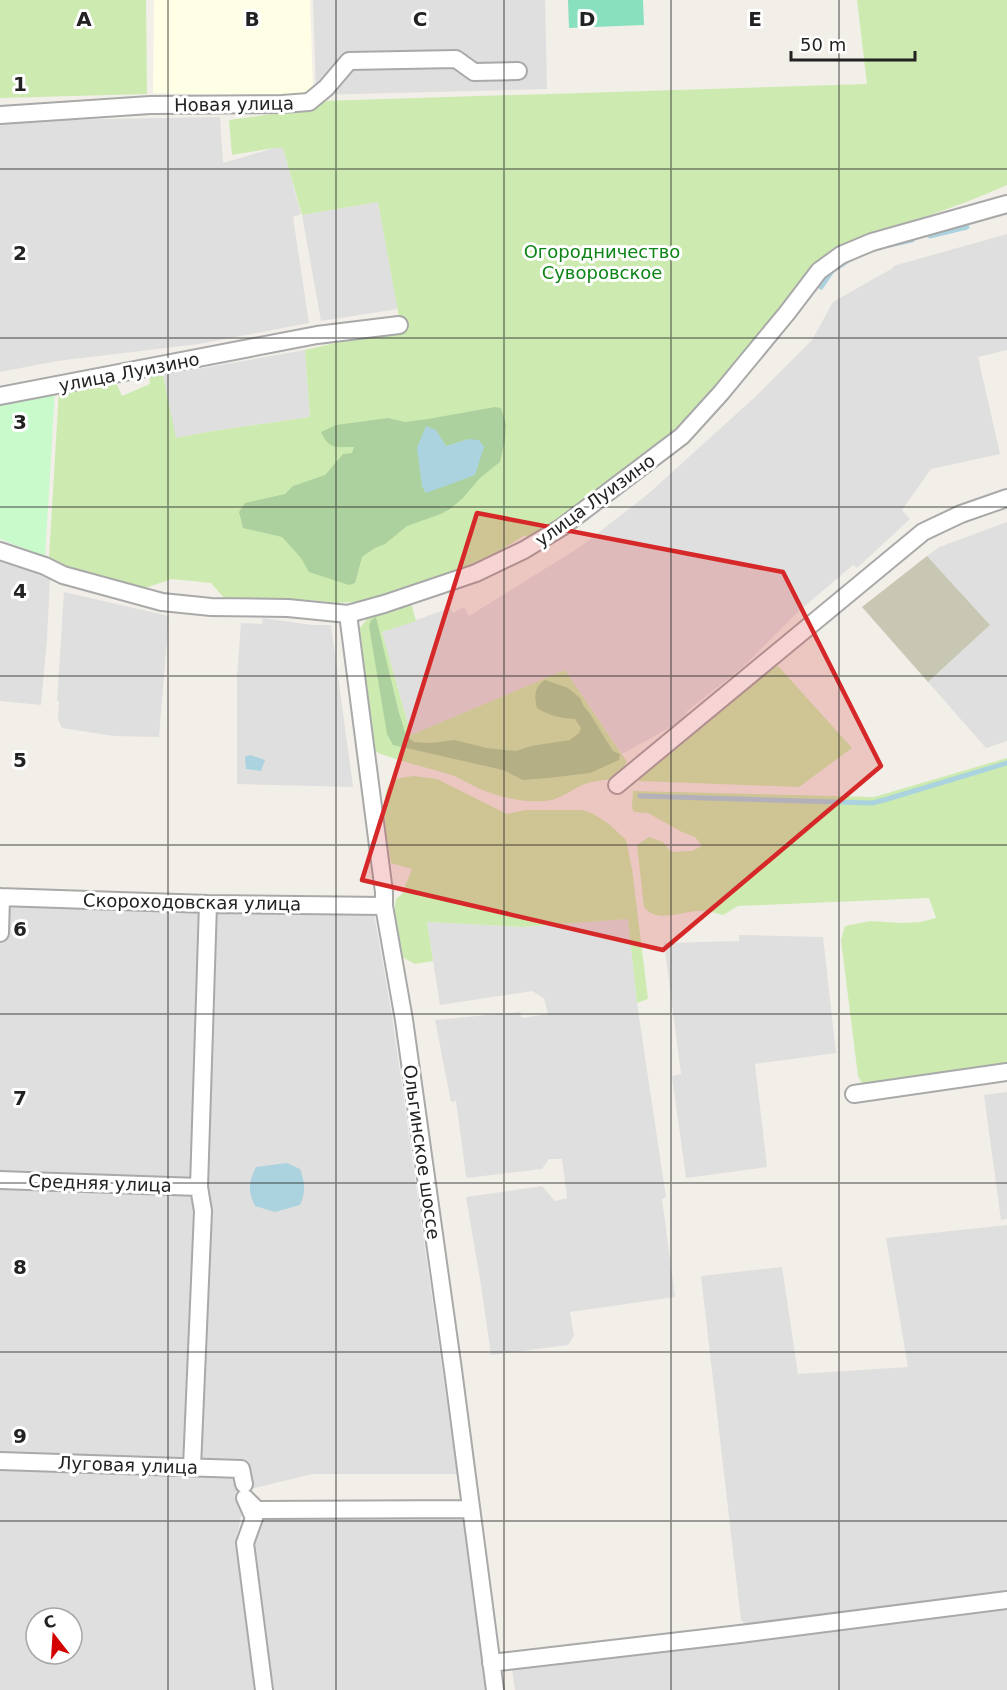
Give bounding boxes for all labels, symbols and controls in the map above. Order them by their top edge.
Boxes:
text: A [76,7,92,31]
text: B [244,7,260,31]
text: C [413,7,427,31]
text: D [579,7,595,31]
text: E [748,7,762,31]
scale bar [791,24,916,62]
text: 50 m [800,34,846,55]
text: 1 [13,72,27,96]
street label: Новая улица [174,92,294,116]
text: 2 [13,241,27,265]
park label: Огородничество Суворовское [524,241,680,283]
street label: улица Луизино [57,348,201,396]
text: 3 [13,410,27,434]
street label: улица Луизино [531,450,659,550]
text: 4 [13,579,27,603]
text: 5 [13,748,27,772]
street label: Скороходовская улица [83,890,301,914]
text: 6 [13,917,27,941]
street label: Ольгинское шоссе [399,1063,445,1241]
text: 7 [13,1086,27,1110]
street label: Средняя улица [28,1170,172,1196]
text: 8 [13,1255,27,1279]
text: 9 [13,1424,27,1448]
street label: Луговая улица [58,1452,198,1478]
north arrow [24,1606,84,1666]
text: С [41,1611,58,1633]

